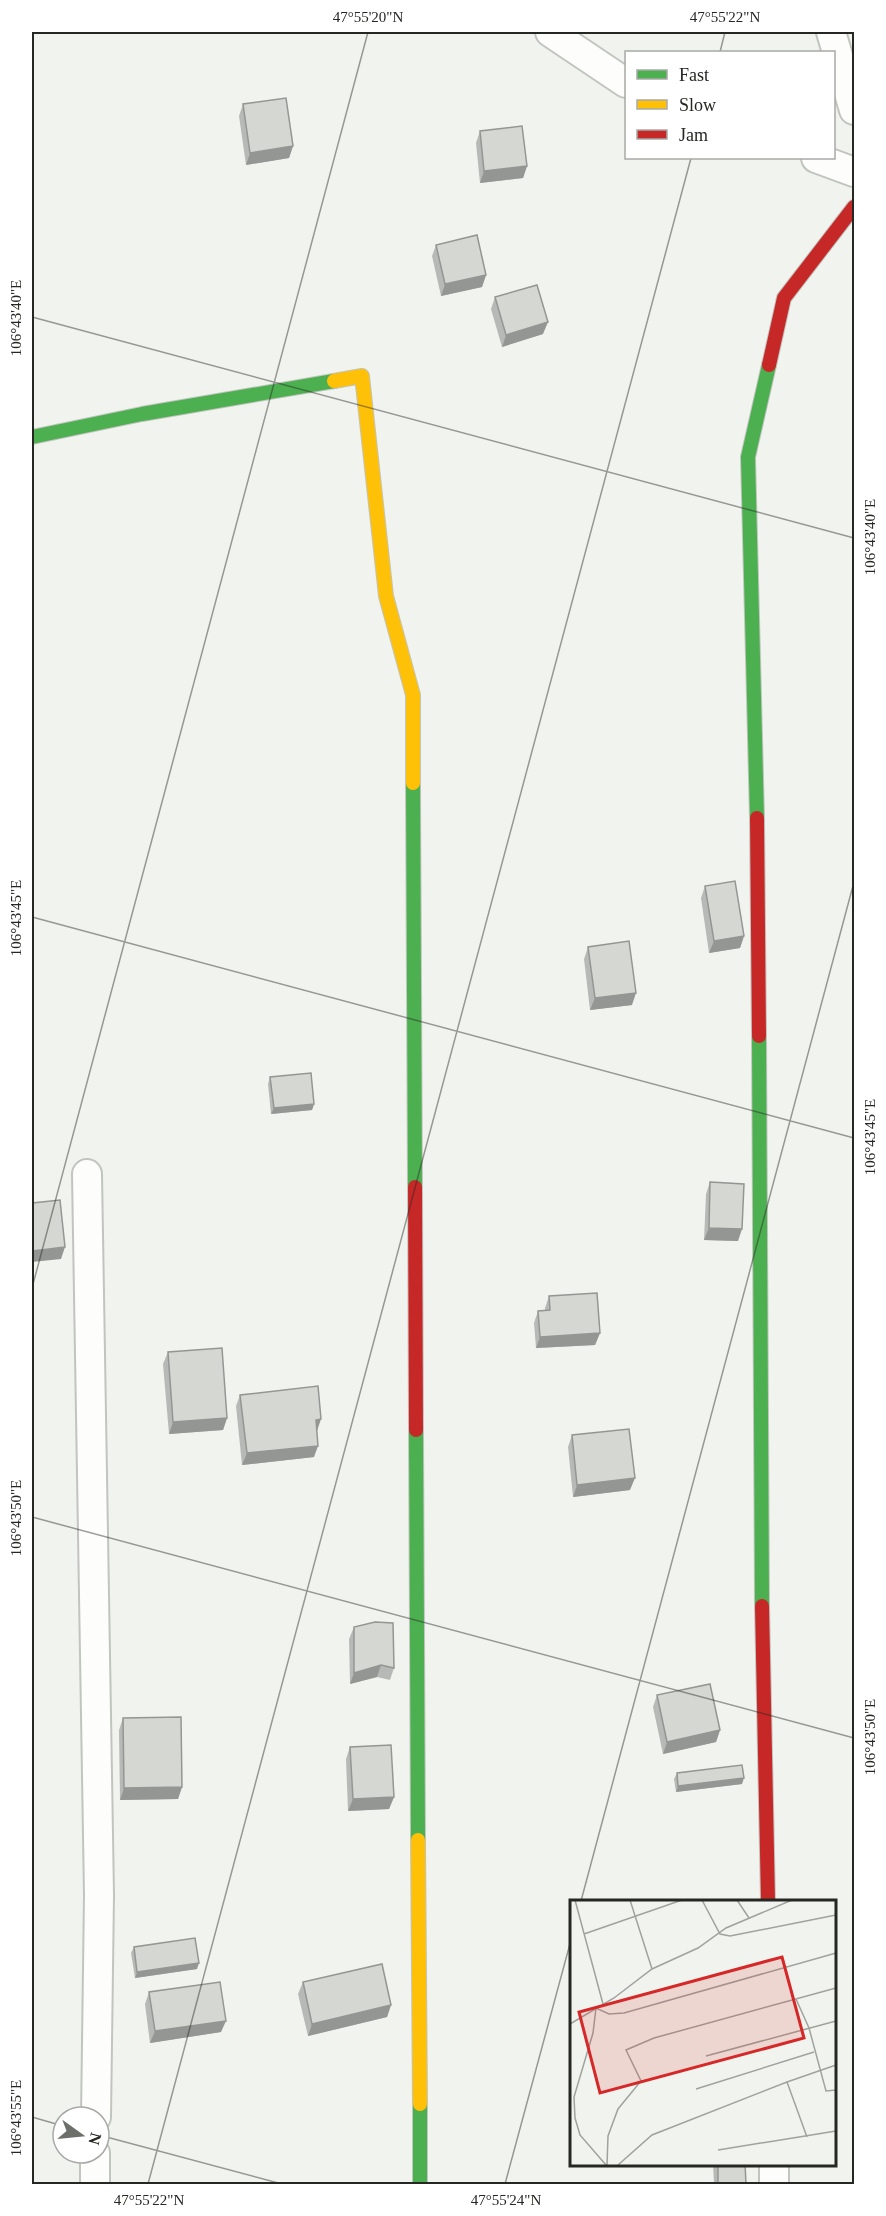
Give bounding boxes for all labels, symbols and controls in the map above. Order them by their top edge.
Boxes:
text: 47°55'20"N [333,9,403,25]
text: 47°55'22"N [690,9,760,25]
legend [625,51,835,159]
text: Fast [679,65,709,85]
text: Slow [679,95,716,115]
text: Jam [679,125,708,145]
text: 106°43'40"E [8,280,24,356]
text: 106°43'40"E [862,499,878,575]
text: 106°43'45"E [8,880,24,956]
text: 106°43'45"E [862,1099,878,1175]
text: 106°43'50"E [8,1480,24,1556]
text: 106°43'50"E [862,1699,878,1775]
inset map [570,1900,835,2165]
text: 106°43'55"E [8,2080,24,2156]
north arrow [51,2105,111,2165]
text: N [85,2131,105,2147]
text: 47°55'22"N [114,2192,184,2208]
text: 47°55'24"N [471,2192,541,2208]

